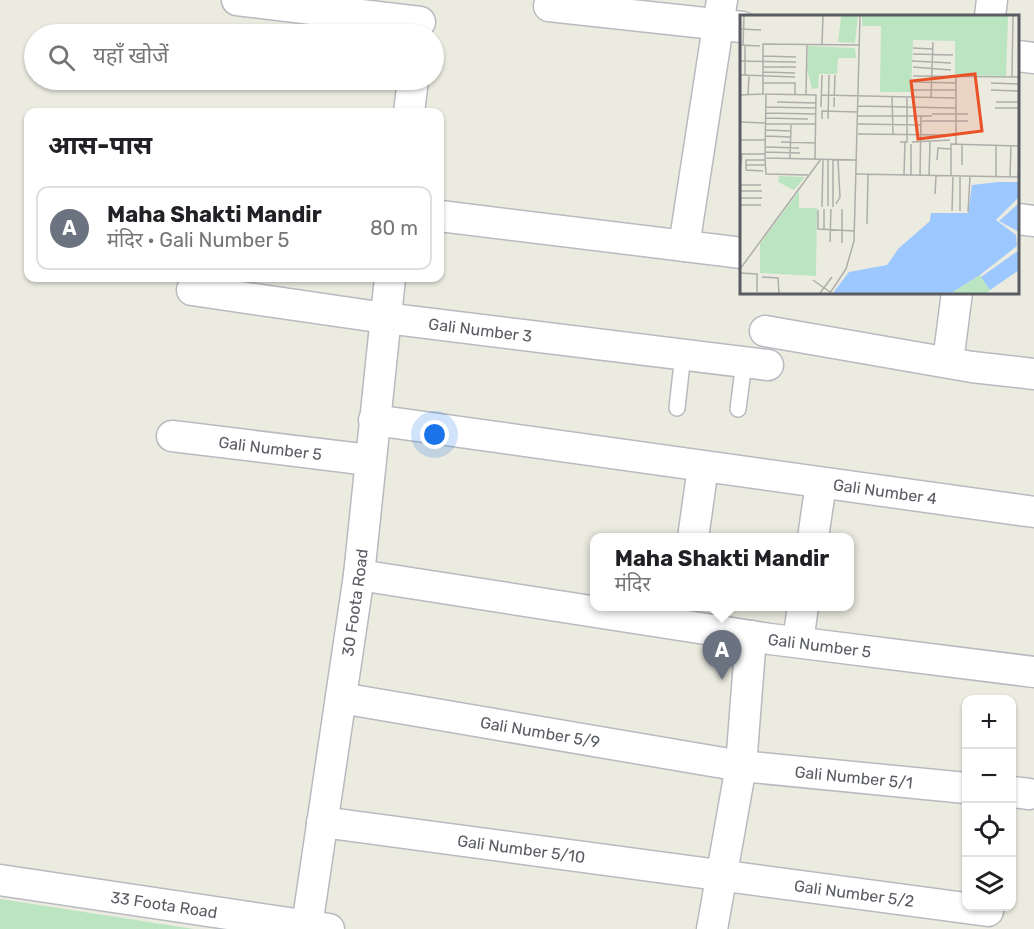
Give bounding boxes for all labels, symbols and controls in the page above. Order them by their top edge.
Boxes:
inset map [740,15,1019,294]
search box [24,24,444,90]
icon: search [45,41,78,74]
text: यहाँ खोजें [93,42,169,69]
text: आस-पास [48,130,152,161]
text: Maha Shakti Mandir [107,201,322,228]
text: A [62,216,77,240]
text: 80 m [370,216,418,240]
text: मंदिर · Gali Number 5 [107,228,289,252]
street label: Gali Number 3 [427,314,533,345]
your location [420,420,449,449]
street label: Gali Number 5 [217,432,323,464]
street label: Gali Number 4 [832,475,938,508]
popup [590,533,854,611]
text: Maha Shakti Mandir [615,545,829,572]
street label: 30 Foota Road [338,548,371,657]
text: मंदिर [615,572,651,596]
street label: Gali Number 5 [767,629,872,661]
pin: A [702,630,742,680]
map controls [962,695,1016,911]
button: + [962,695,1016,749]
street label: Gali Number 5/9 [479,712,601,751]
button: − [962,749,1016,803]
street label: Gali Number 5/1 [794,762,914,792]
button: locate [962,803,1016,857]
street label: Gali Number 5/10 [456,831,586,867]
button: layers [962,857,1016,911]
street label: Gali Number 5/2 [793,876,915,911]
street label: 33 Foota Road [110,887,219,922]

